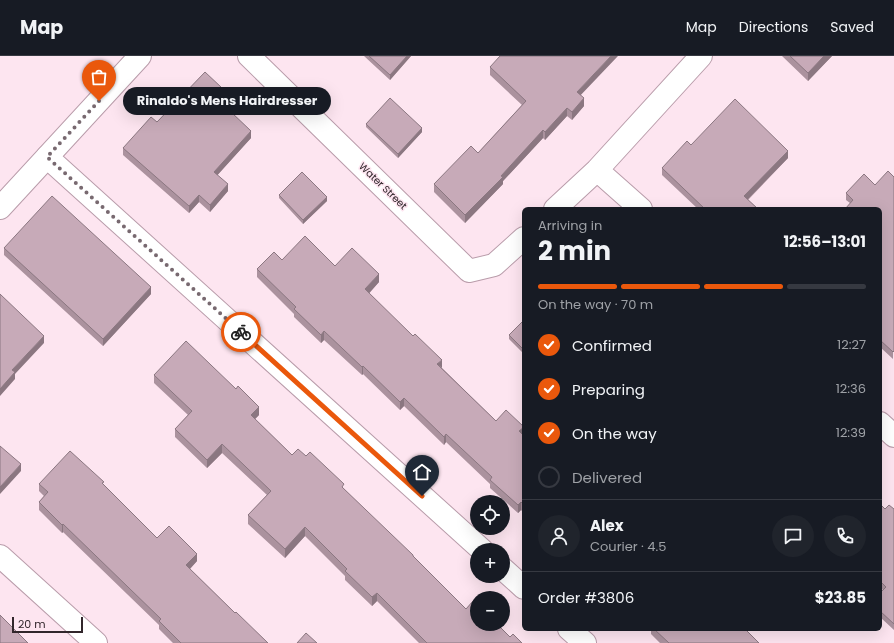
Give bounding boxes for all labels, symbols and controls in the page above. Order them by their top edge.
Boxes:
text: Map [20,14,63,41]
text: Map [686,17,717,37]
text: Directions [739,17,808,37]
text: Saved [830,17,874,37]
pin [82,60,116,101]
icon: bag [88,66,110,88]
callout: Rinaldo's Mens Hairdresser [123,87,331,115]
text: Rinaldo's Mens Hairdresser [137,91,317,110]
street label: Water Street [355,159,411,213]
text: Arriving in [538,216,602,235]
text: 12:56–13:01 [783,231,866,252]
text: 2 min [538,233,611,269]
text: On the way · 70 m [538,295,653,314]
courier [221,312,261,352]
icon: bike [230,321,252,343]
icon: check [538,334,560,356]
text: Confirmed [572,335,652,356]
text: 12:27 [837,335,866,354]
icon: check [538,378,560,400]
text: Preparing [572,379,645,400]
text: 12:36 [836,379,866,398]
icon: check [538,422,560,444]
text: On the way [572,423,657,444]
text: 12:39 [836,423,866,442]
pin [405,455,439,496]
icon: home [411,461,433,483]
text: Delivered [572,467,642,488]
map controls [470,495,510,631]
button: locate [470,495,510,535]
button: person [538,515,580,557]
text: Alex [590,515,624,536]
button: chat [772,515,814,557]
button: phone [824,515,866,557]
text: Courier · 4.5 [590,537,666,556]
button: + [470,543,510,583]
text: Order #3806 [538,587,634,608]
text: $23.85 [815,587,866,608]
button: − [470,591,510,631]
scale bar [12,615,83,634]
text: 20 m [18,616,46,632]

